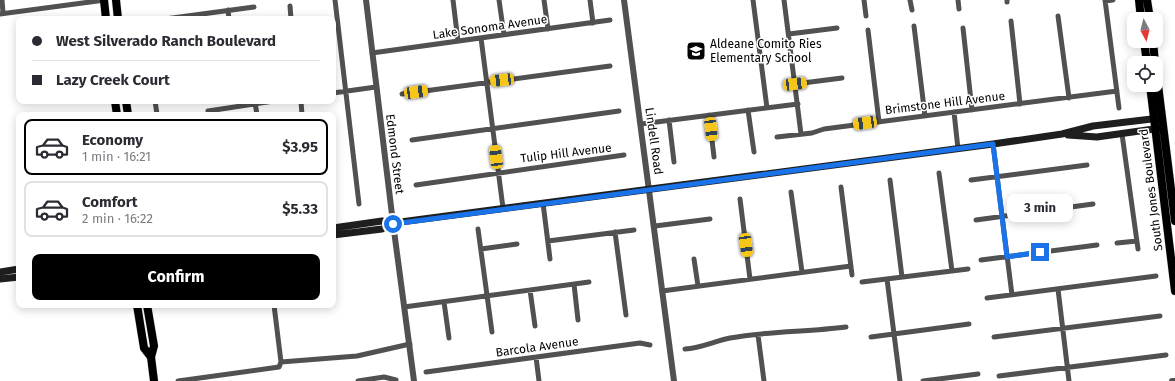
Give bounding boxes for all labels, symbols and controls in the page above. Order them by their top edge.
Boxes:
street label: Lake Sonoma Avenue [432,12,548,42]
north arrow [1127,12,1163,48]
map controls [1127,12,1163,92]
text: West Silverado Ranch Boulevard [56,32,276,50]
place label: Aldeane Comito Ries Elementary School [710,37,822,65]
school or university icon: Aldeane Comito Ries Elementary School [685,40,707,62]
button: locate [1127,56,1163,92]
text: Lazy Creek Court [56,71,170,89]
car [489,73,515,87]
car [782,77,808,91]
car [403,84,429,100]
street label: Brimstone Hill Avenue [884,89,1006,117]
street label: Lindell Road [642,106,666,176]
street label: Edmond Street [383,113,407,196]
car [852,115,878,131]
car [704,116,718,142]
street label: South Jones Boulevard [1137,128,1165,252]
icon: car [34,129,70,165]
text: Economy [82,131,143,149]
text: $3.95 [282,138,318,156]
street label: Tulip Hill Avenue [520,140,612,166]
car [489,144,503,170]
text: 1 min · 16:21 [82,149,151,164]
icon: car [34,191,70,227]
text: Comfort [82,193,138,211]
callout: 3 min [1007,194,1073,222]
text: $5.33 [282,200,318,218]
text: 3 min [1024,200,1056,215]
text: 2 min · 16:22 [82,211,153,226]
route start [384,215,402,233]
car [738,232,754,258]
route end [1031,243,1049,261]
button: Confirm [32,254,320,300]
street label: Barcola Avenue [495,334,579,360]

